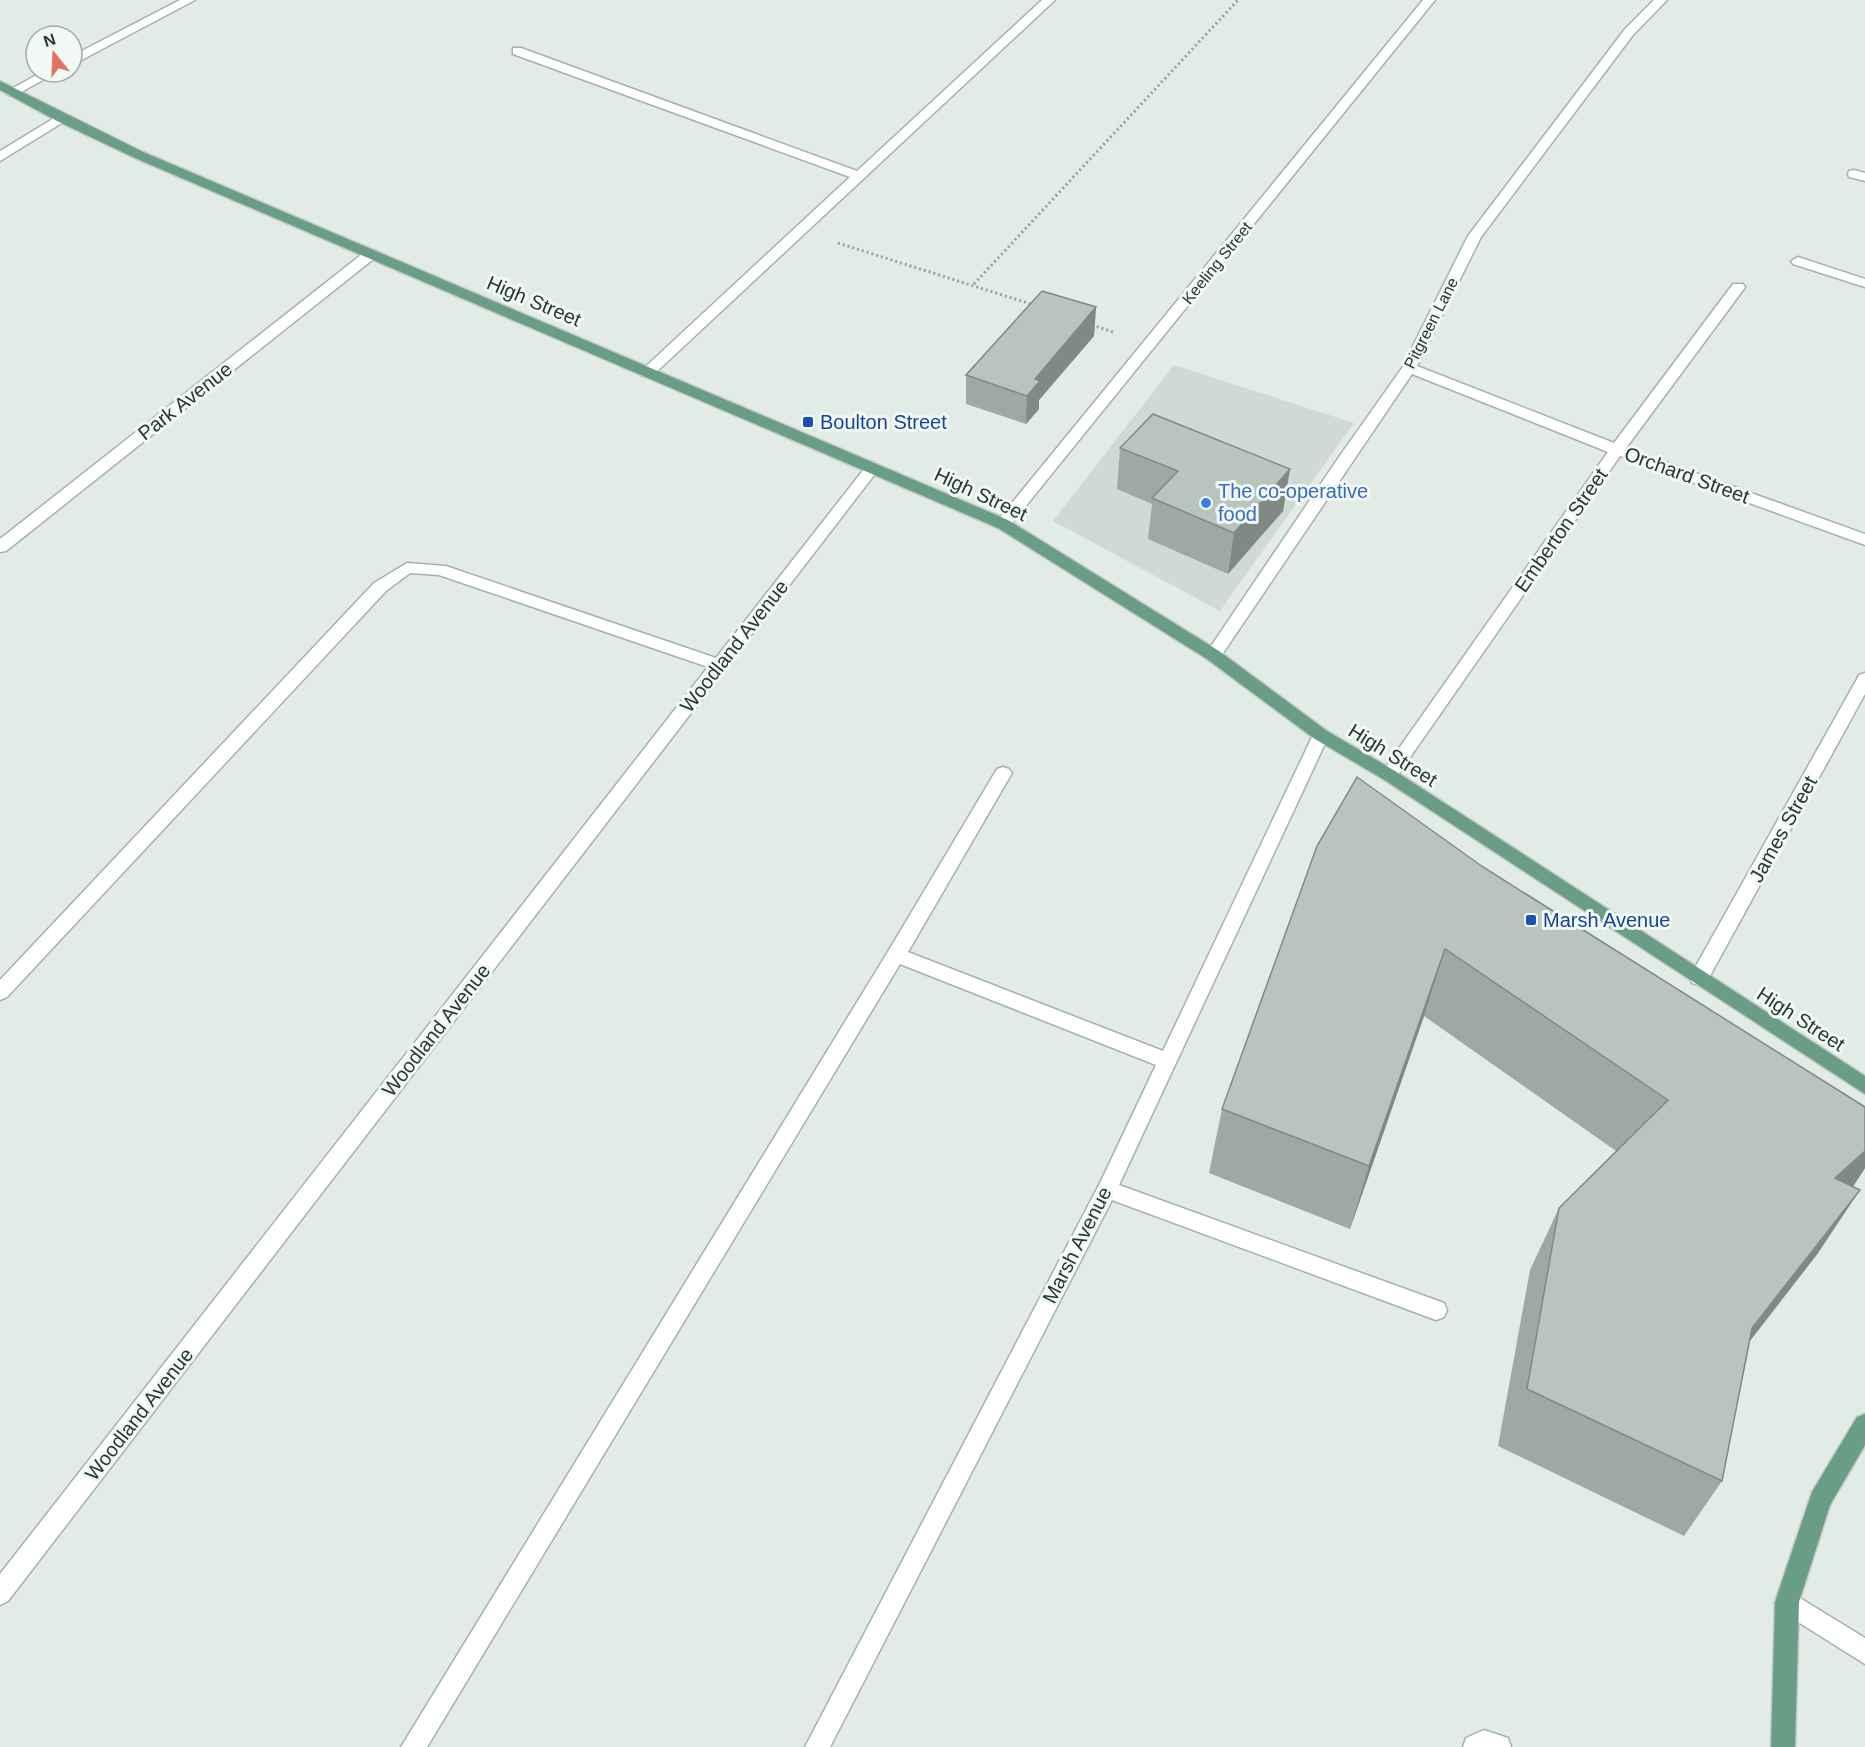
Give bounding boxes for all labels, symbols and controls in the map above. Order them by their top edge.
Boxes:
north arrow [24,24,84,84]
text: N [41,30,58,50]
street label: Keeling Street [1179,218,1256,307]
street label: High Street [484,271,585,331]
street label: Pitgreen Lane [1401,275,1461,371]
street label: Park Avenue [134,358,236,444]
place label: Boulton Street [820,411,947,433]
marker: Boulton Street [801,415,815,429]
street label: Orchard Street [1622,442,1753,508]
street label: High Street [931,463,1031,525]
street label: Emberton Street [1510,464,1612,596]
place label: The co-operative food [1218,480,1368,525]
marker: The co-operative food [1199,496,1213,510]
street label: Woodland Avenue [676,576,792,716]
street label: High Street [1345,719,1442,791]
street label: James Street [1745,772,1821,886]
place label: Marsh Avenue [1543,909,1671,931]
marker: Marsh Avenue [1524,913,1538,927]
street label: Woodland Avenue [378,960,494,1100]
street label: High Street [1753,983,1849,1056]
street label: Marsh Avenue [1038,1183,1116,1307]
street label: Woodland Avenue [81,1344,197,1484]

